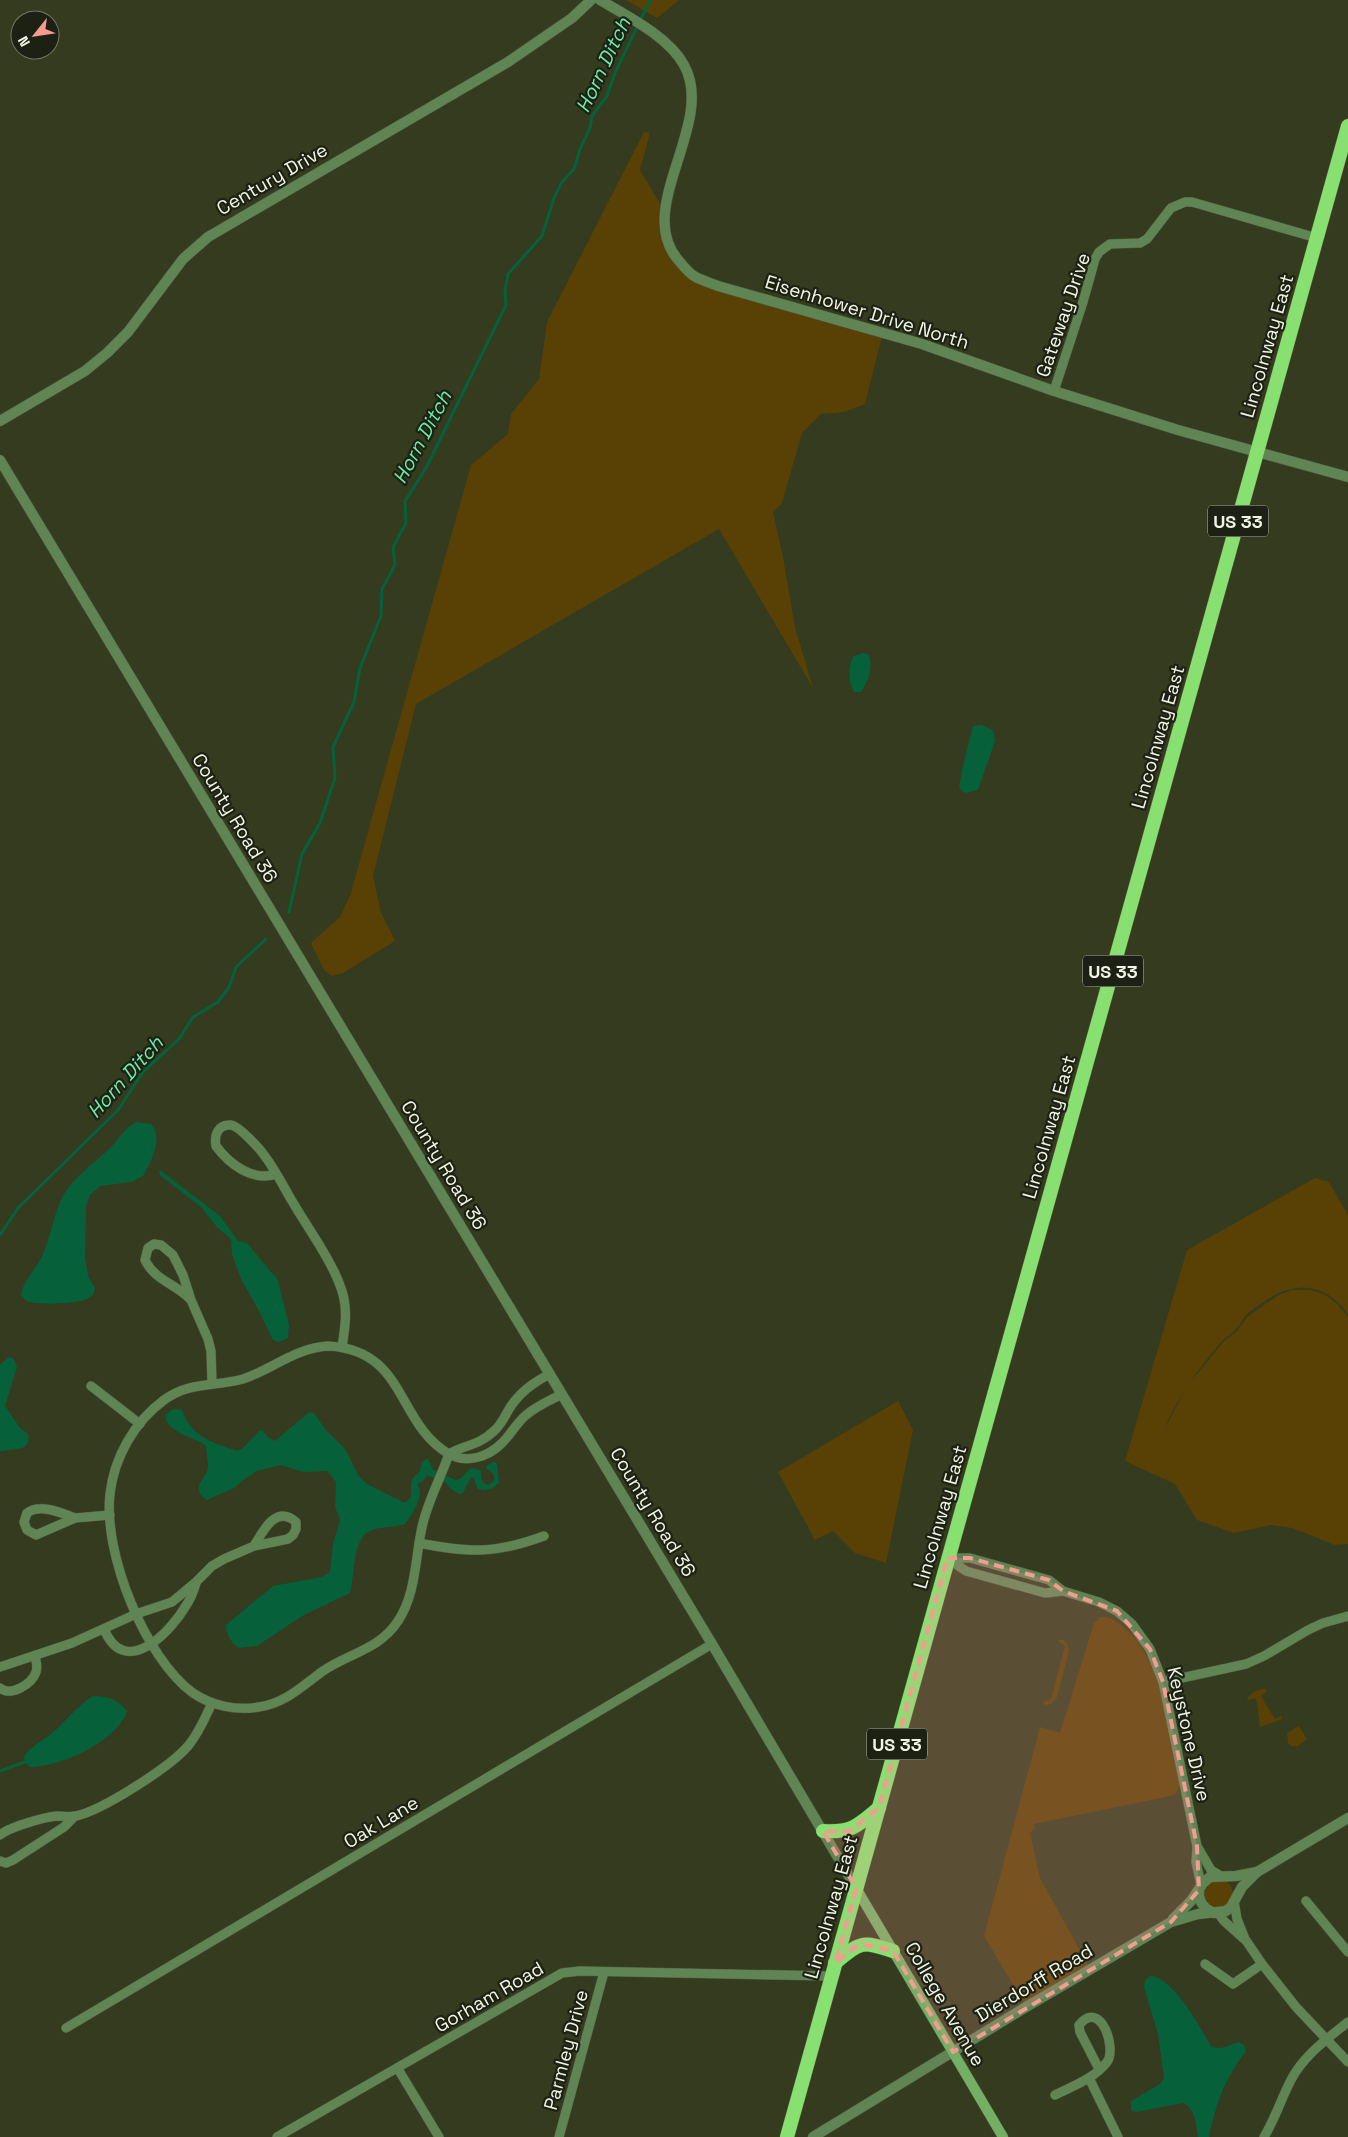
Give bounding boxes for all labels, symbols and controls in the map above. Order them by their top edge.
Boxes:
north arrow [10,10,60,60]
water label: Horn Ditch [570,13,637,117]
text: N [14,33,34,50]
street label: Century Drive [212,137,332,221]
street label: Gateway Drive [1030,249,1096,381]
street label: Eisenhower Drive North [762,269,972,355]
street label: Lincolnway East [1235,271,1299,421]
water label: Horn Ditch [387,385,458,488]
road number: US 33 [1208,506,1268,536]
street label: Lincolnway East [1126,662,1190,812]
street label: County Road 36 [186,749,284,887]
road number: US 33 [1083,956,1143,986]
water label: Horn Ditch [81,1030,169,1123]
street label: Lincolnway East [1017,1052,1081,1202]
street label: County Road 36 [395,1096,493,1234]
street label: Lincolnway East [908,1442,972,1592]
street label: County Road 36 [604,1443,702,1581]
street label: Keystone Drive [1161,1664,1217,1804]
road number: US 33 [867,1728,927,1760]
street label: Oak Lane [339,1790,423,1854]
street label: Lincolnway East [799,1832,863,1982]
street label: College Avenue [899,1937,991,2071]
street label: Dierdorff Road [971,1938,1097,2028]
street label: Gorham Road [430,1956,548,2038]
street label: Parmley Drive [538,1987,594,2113]

